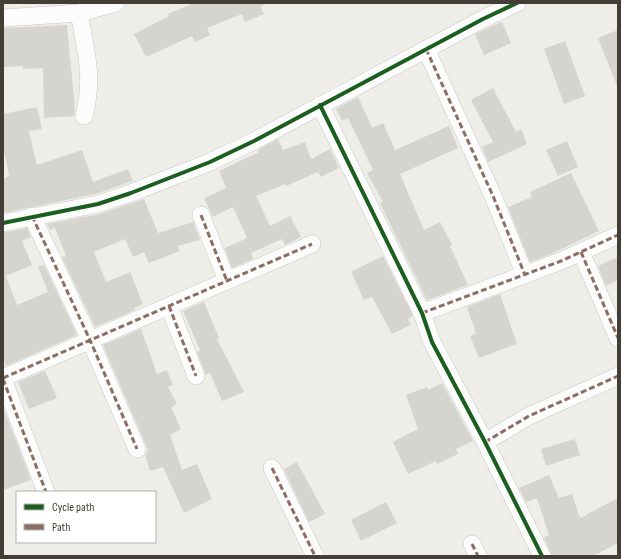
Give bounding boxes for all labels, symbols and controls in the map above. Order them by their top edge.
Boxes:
legend [16,491,156,543]
text: Cycle path [52,500,94,515]
text: Path [52,520,70,535]

